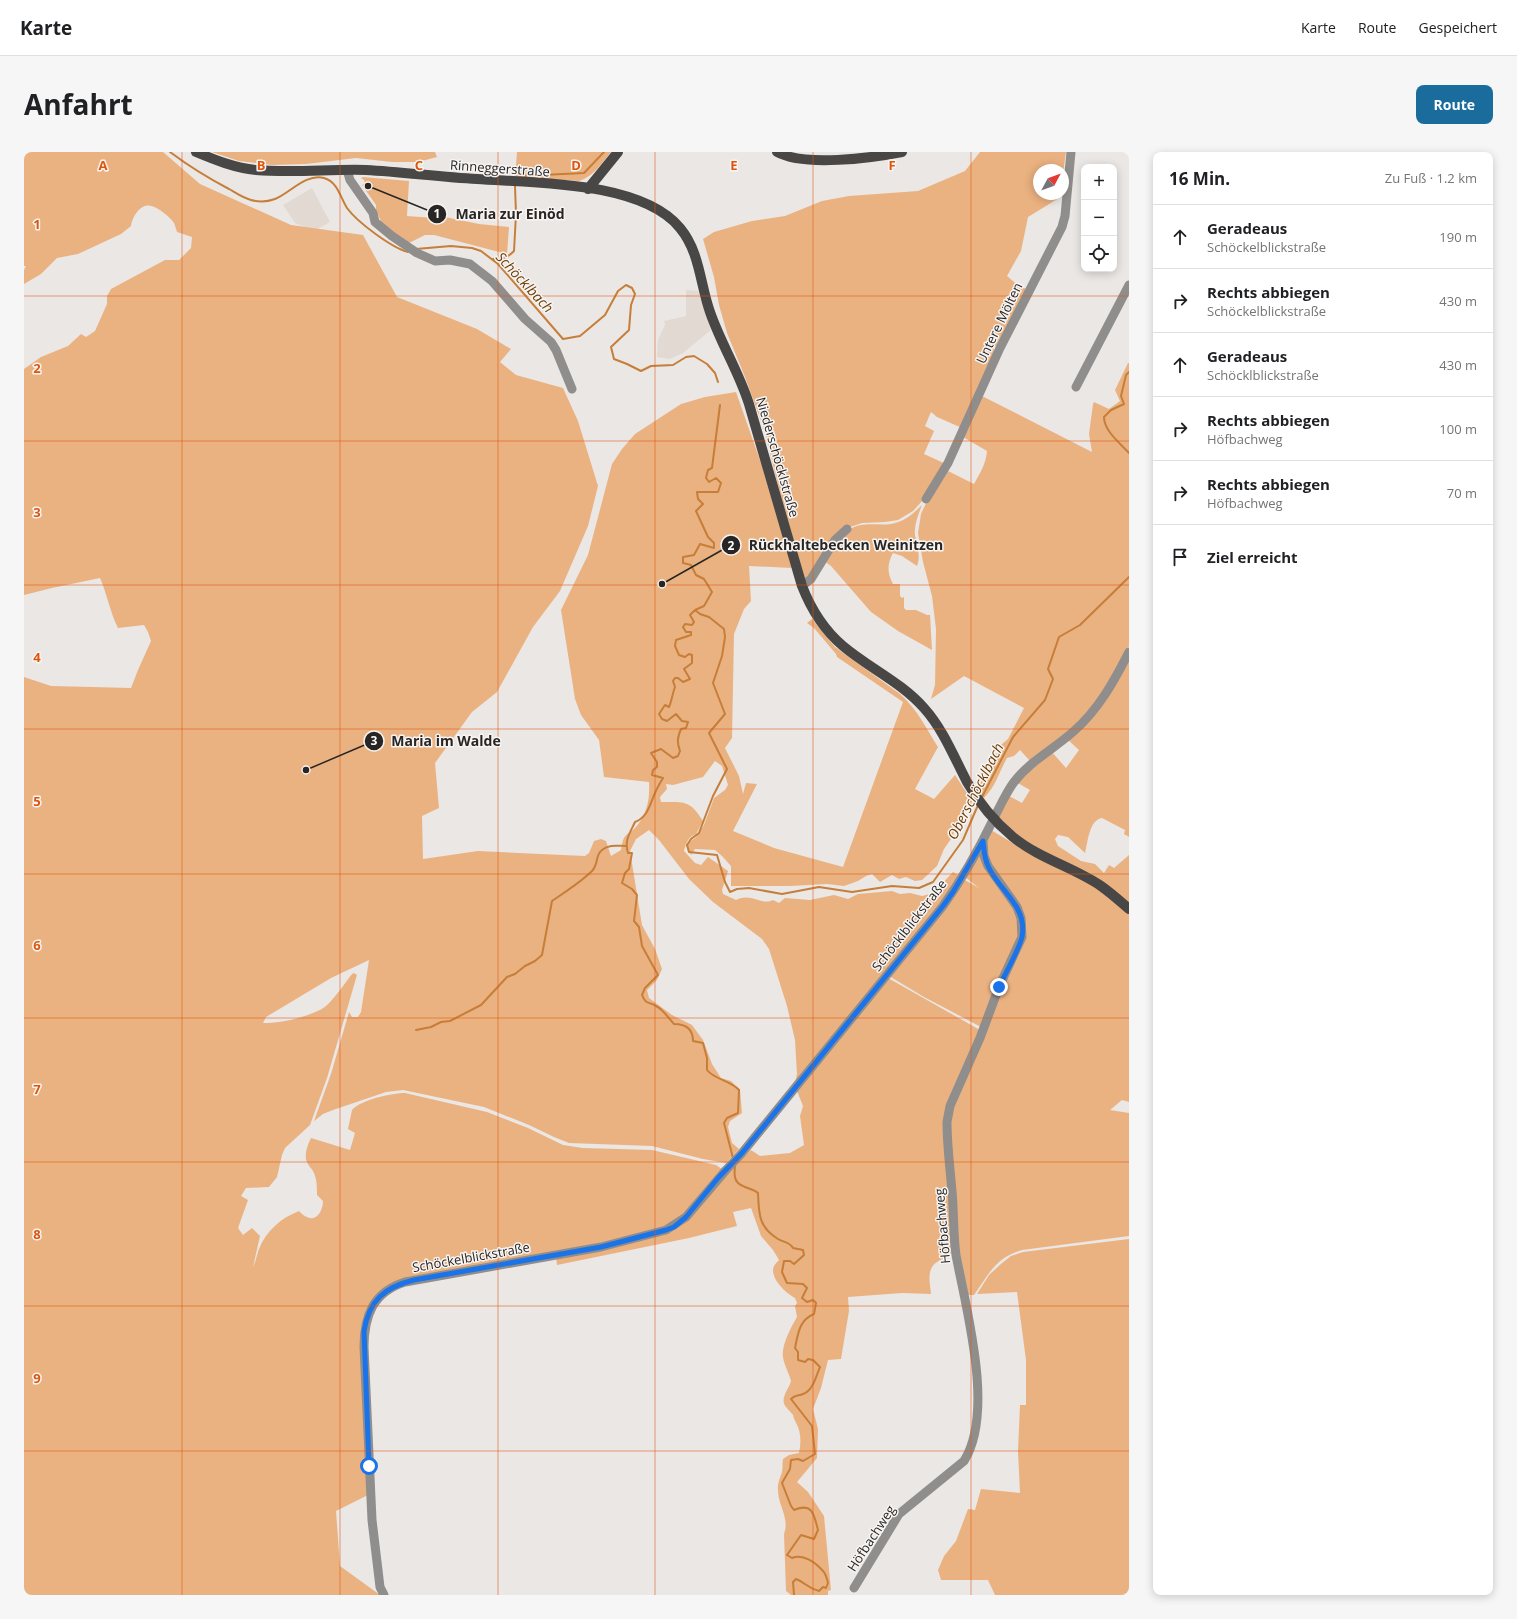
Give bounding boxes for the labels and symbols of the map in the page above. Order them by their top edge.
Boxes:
text: A [99,156,108,174]
text: B [257,156,266,174]
text: C [415,156,423,174]
street label: Rinneggerstraße [449,156,551,180]
text: D [571,156,581,174]
text: E [730,156,738,174]
text: F [888,156,896,174]
north arrow [1033,164,1069,200]
callout: Maria zur Einöd [427,201,573,227]
text: Maria zur Einöd [455,204,565,223]
text: 1 [434,205,440,222]
text: 1 [33,215,41,233]
water label: Schöcklbach [492,248,558,316]
street label: Untere Mölten [972,279,1026,367]
text: 2 [33,359,41,377]
street label: Niederschöcklstraße [752,395,804,519]
text: 3 [33,503,41,521]
callout: Rückhaltebecken Weinitzen [721,532,951,558]
text: Rückhaltebecken Weinitzen [749,535,943,554]
text: 2 [728,537,735,554]
text: 4 [33,648,41,666]
callout: Maria im Walde [364,728,509,754]
text: Maria im Walde [391,731,501,750]
text: 3 [371,732,378,749]
water label: Oberschöcklbach [942,739,1008,843]
text: 5 [33,792,41,810]
street label: Schöcklblickstraße [867,875,951,975]
text: 6 [33,936,41,954]
route end [990,978,1008,996]
text: 7 [33,1080,41,1098]
street label: Höfbachweg [930,1188,954,1264]
text: 8 [33,1225,41,1243]
street label: Schöckelblickstraße [411,1238,531,1276]
text: 9 [33,1369,41,1387]
route start [360,1457,378,1475]
street label: Höfbachweg [843,1501,899,1575]

